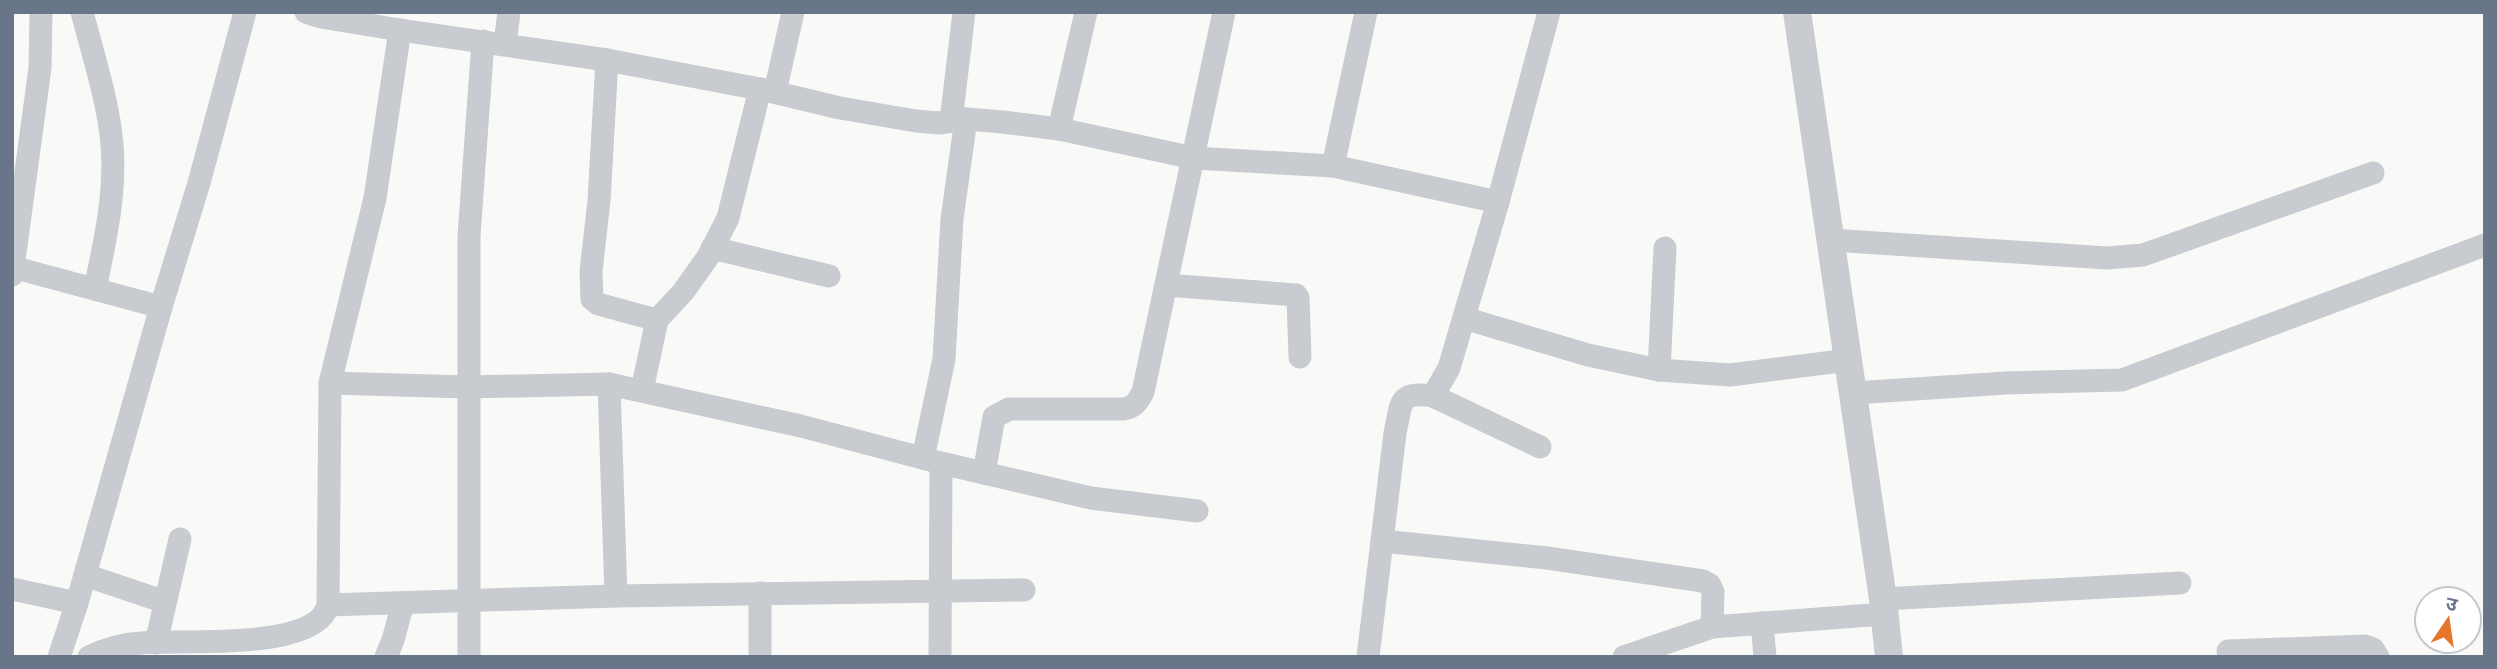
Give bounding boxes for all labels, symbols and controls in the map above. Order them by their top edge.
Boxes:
north arrow [2413,585,2483,655]
text: उ [2444,591,2461,617]

